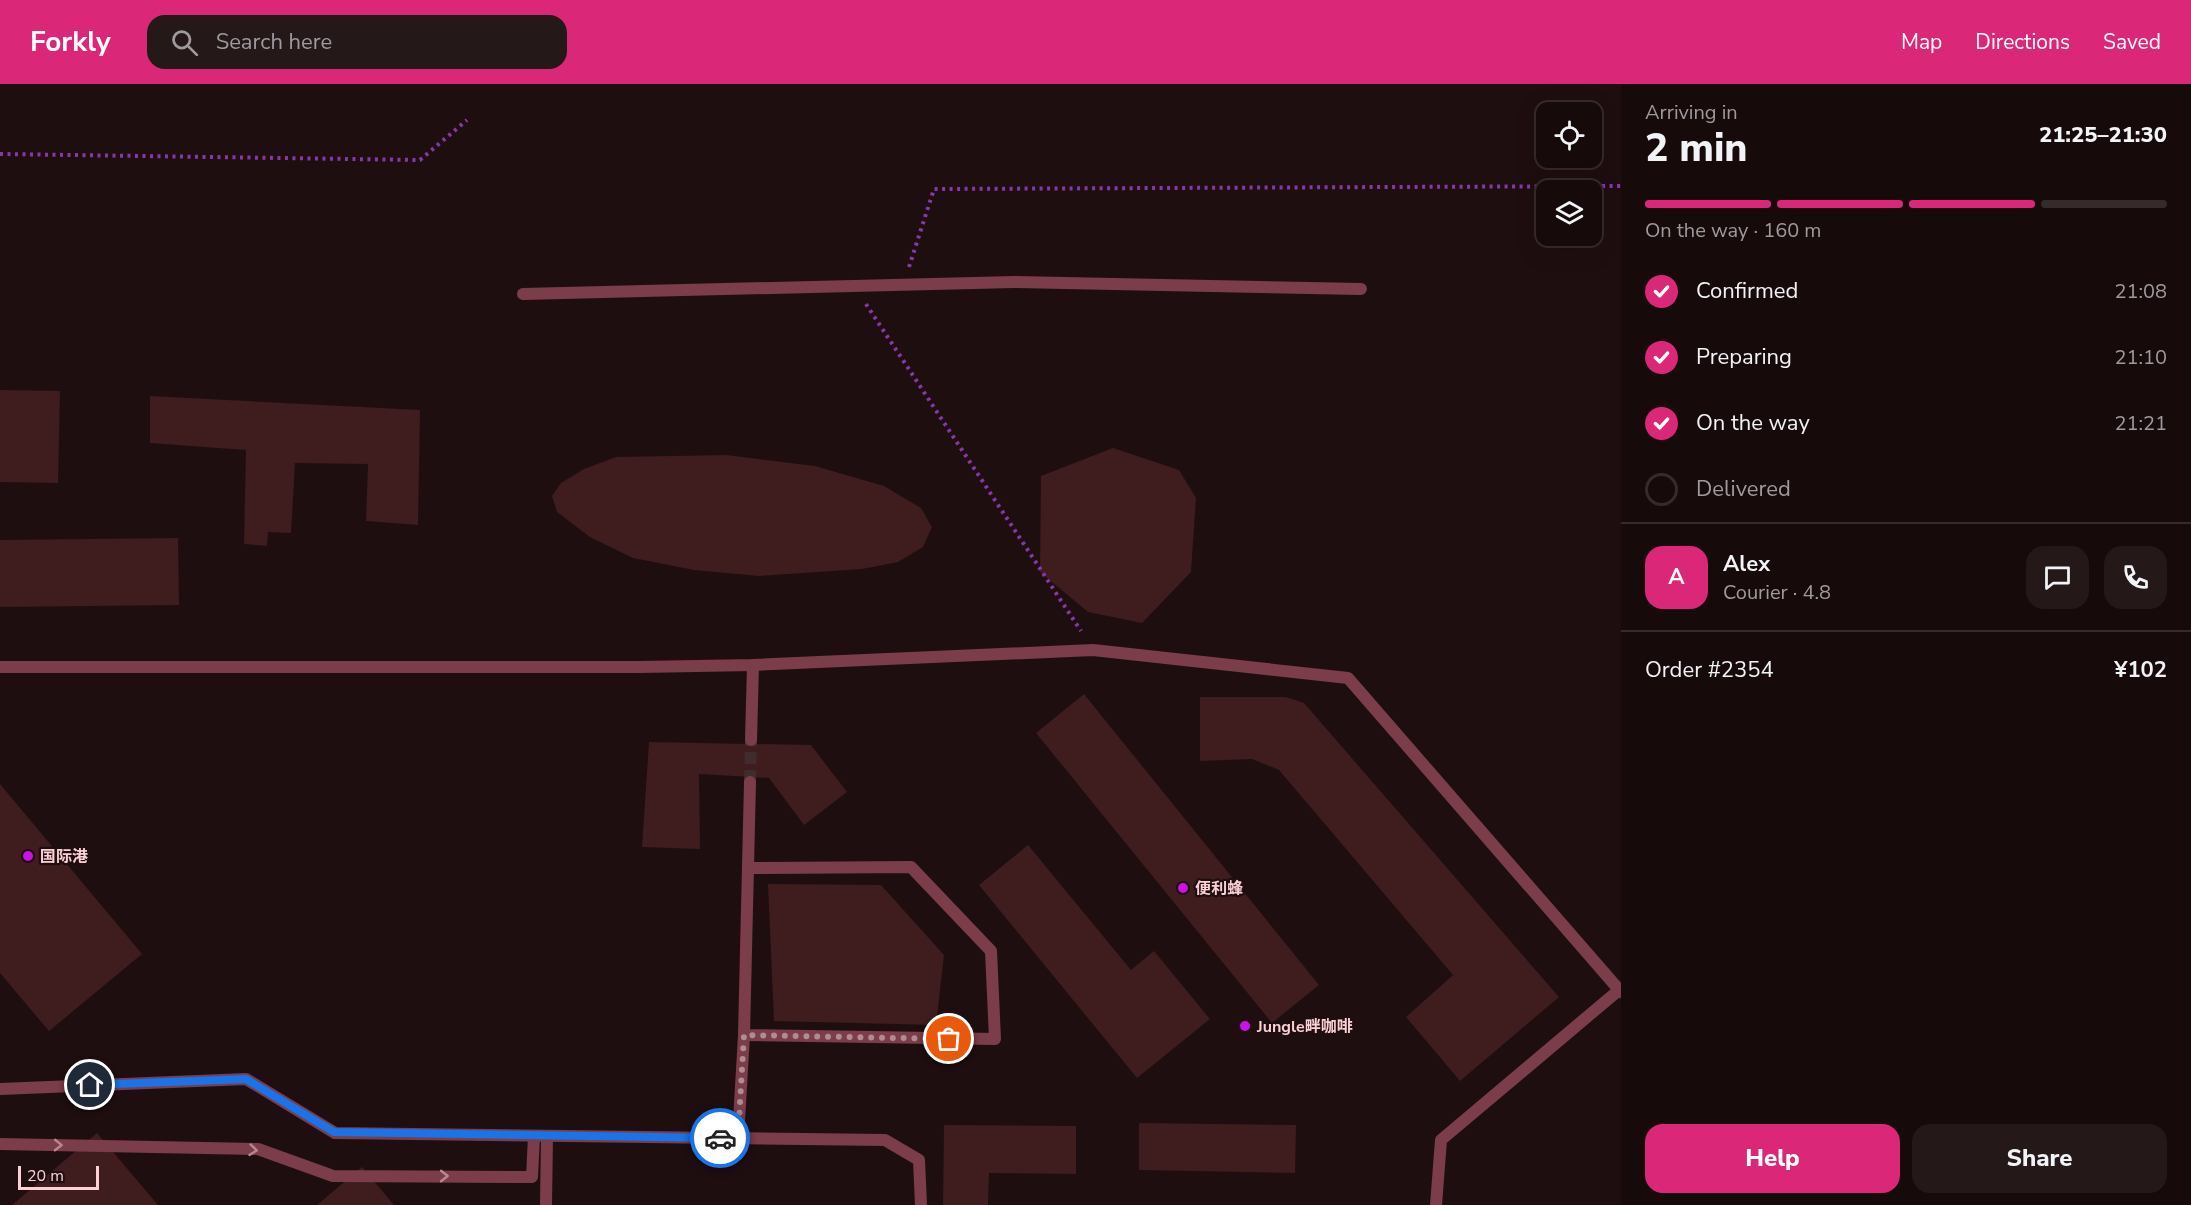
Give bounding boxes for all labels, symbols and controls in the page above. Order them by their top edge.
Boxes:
search box [147,15,567,69]
text: Forkly [30,23,111,61]
icon: search [168,26,201,59]
text: Search here [216,27,332,57]
text: Map [1901,28,1942,56]
text: Directions [1975,28,2070,56]
text: Saved [2103,28,2161,56]
text: Arriving in [1645,99,1738,126]
map controls [1536,102,1602,246]
button: locate [1536,102,1602,168]
text: 21:25–21:30 [2039,120,2167,150]
text: 2 min [1645,122,1748,175]
button: layers [1536,180,1602,246]
text: On the way · 160 m [1645,217,1821,244]
icon: check [1645,275,1678,308]
text: Confirmed [1696,276,1798,306]
text: 21:08 [2114,278,2167,305]
icon: check [1645,341,1678,374]
text: Preparing [1696,342,1792,372]
text: 21:10 [2114,344,2167,371]
icon: check [1645,407,1678,440]
text: On the way [1696,408,1810,438]
text: 21:21 [2114,410,2167,437]
text: Delivered [1696,474,1791,504]
button: chat [2026,546,2089,609]
button: phone [2104,546,2167,609]
text: Alex [1723,549,1770,579]
text: A [1668,562,1685,592]
text: Courier · 4.8 [1723,579,1831,606]
text: Order #2354 [1645,655,1774,685]
text: ¥102 [2114,655,2167,685]
place label: 国际港 [40,846,88,868]
marker: 国际港 [21,849,35,863]
place label: 便利蜂 [1195,878,1243,900]
marker: 便利蜂 [1176,881,1190,895]
pin [923,1013,974,1064]
place label: Jungle畔咖啡 [1256,1016,1353,1038]
marker: Jungle畔咖啡 [1238,1019,1252,1033]
icon: bag [932,1022,965,1055]
pin [64,1059,115,1110]
icon: home [73,1068,106,1101]
courier [690,1108,750,1168]
icon: car [704,1122,737,1155]
button: Help [1645,1124,1900,1193]
button: Share [1912,1124,2167,1193]
one-way arrow [54,1139,63,1151]
one-way arrow [249,1143,258,1156]
scale bar [18,1163,99,1190]
text: 20 m [27,1165,64,1187]
one-way arrow [439,1170,448,1182]

